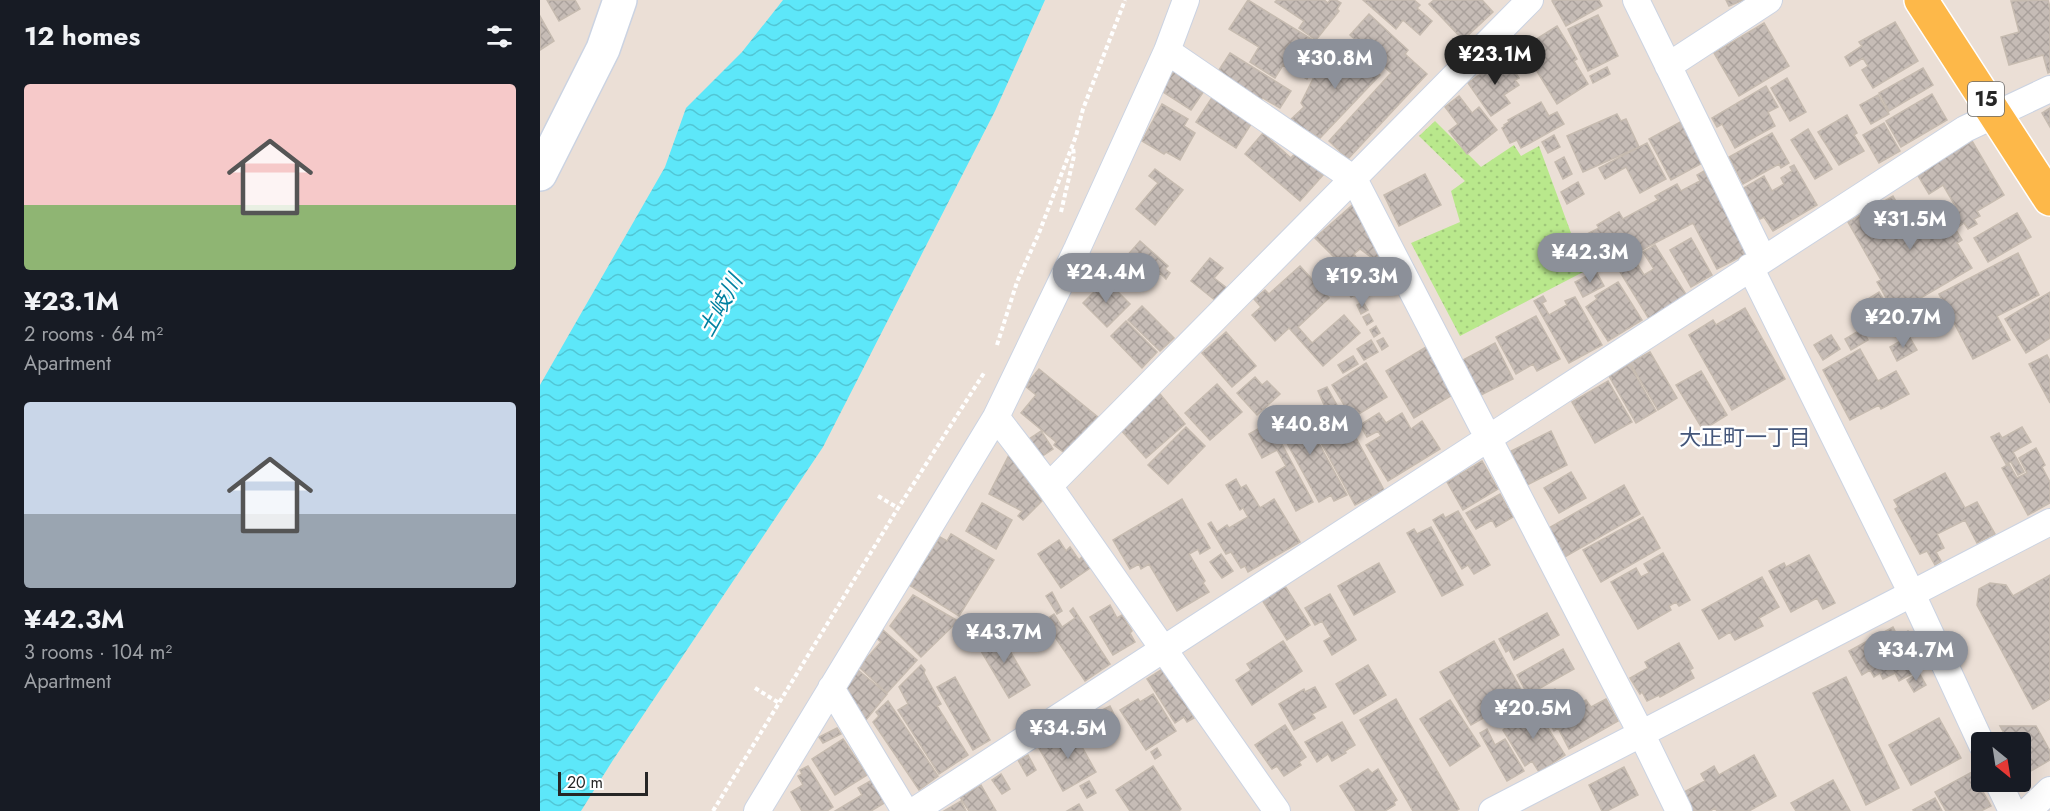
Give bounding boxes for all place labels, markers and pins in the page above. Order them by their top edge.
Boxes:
pin: ¥23.1M [1446,35,1544,86]
pin: ¥30.8M [1286,39,1384,90]
pin: ¥31.5M [1861,200,1959,251]
pin: ¥42.3M [1541,233,1639,284]
pin: ¥24.4M [1057,253,1155,304]
pin: ¥19.3M [1313,257,1411,308]
pin: ¥20.7M [1854,298,1952,349]
pin: ¥40.8M [1261,405,1359,456]
pin: ¥43.7M [955,613,1053,664]
pin: ¥34.7M [1867,631,1965,682]
pin: ¥20.5M [1484,689,1582,740]
pin: ¥34.5M [1019,709,1117,760]

